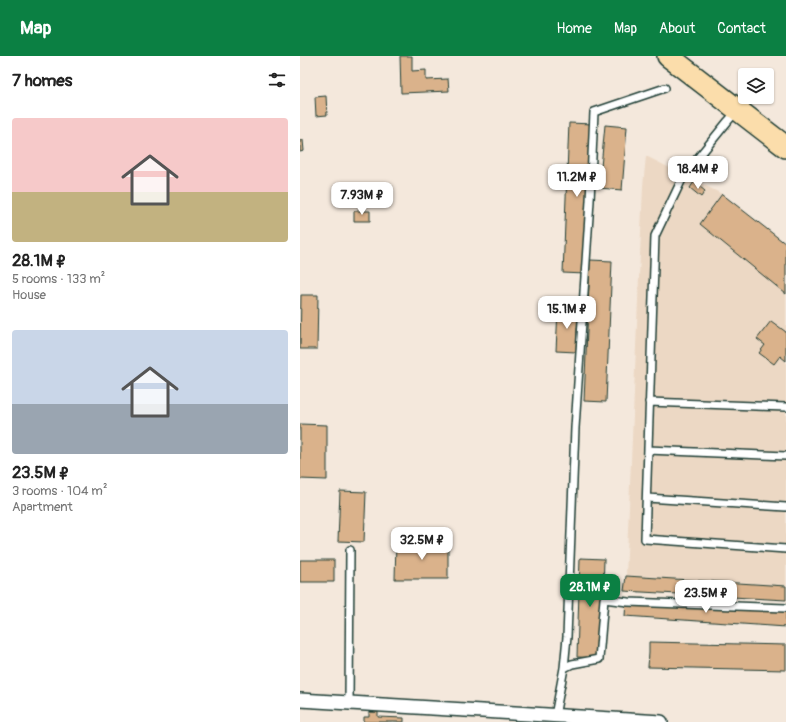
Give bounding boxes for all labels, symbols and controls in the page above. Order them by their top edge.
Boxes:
text: Map [20,16,51,40]
text: Home [557,20,592,37]
text: Map [614,20,637,37]
text: About [659,20,695,37]
text: Contact [717,20,766,37]
map controls [738,68,774,104]
button: layers [738,68,774,104]
icon: filters [266,69,288,91]
text: 7 homes [12,70,72,91]
icon: home [114,144,186,216]
pin: 18.4M ₽ [661,156,735,190]
text: 18.4M ₽ [677,161,719,177]
pin: 11.2M ₽ [540,164,614,198]
text: 11.2M ₽ [557,169,597,185]
pin: 7.93M ₽ [325,182,399,216]
text: 7.93M ₽ [340,187,384,203]
text: 28.1M ₽ [12,250,67,271]
text: 5 rooms · 133 m² [12,271,105,287]
text: House [12,287,46,303]
pin: 15.1M ₽ [530,296,604,330]
text: 15.1M ₽ [547,301,587,317]
icon: home [114,356,186,428]
text: 23.5M ₽ [12,462,70,483]
text: 3 rooms · 104 m² [12,483,107,499]
text: Apartment [12,499,73,515]
pin: 32.5M ₽ [385,527,459,561]
text: 32.5M ₽ [400,532,444,548]
pin: 28.1M ₽ [553,574,627,608]
text: 28.1M ₽ [569,579,611,595]
pin: 23.5M ₽ [669,580,743,614]
text: 23.5M ₽ [684,585,728,601]

